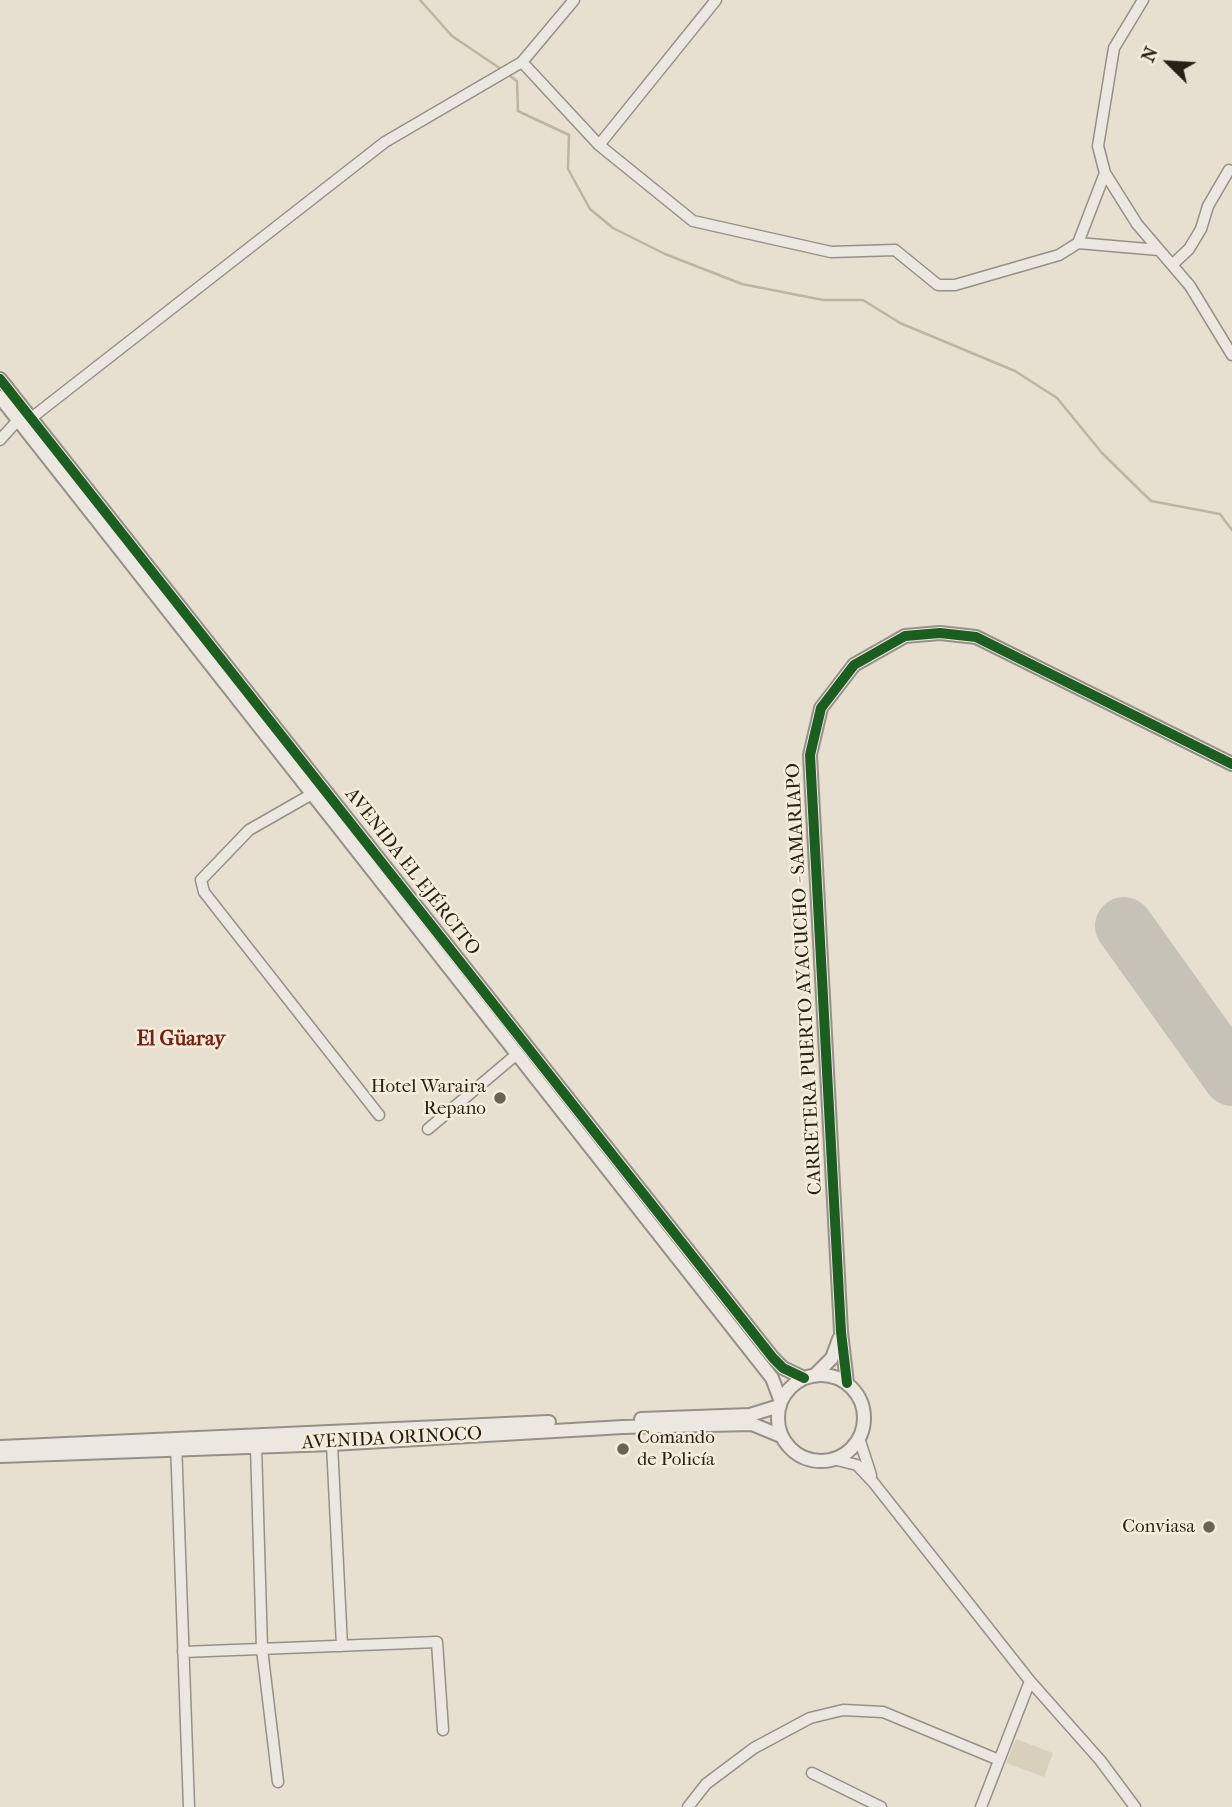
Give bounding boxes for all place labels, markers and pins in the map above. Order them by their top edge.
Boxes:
place label: Hotel Waraira Repano [371,1076,486,1120]
marker: Hotel Waraira Repano [492,1090,508,1106]
place label: Comando de Policía [637,1427,715,1471]
marker: Comando de Policía [615,1441,631,1457]
place label: Conviasa [1122,1516,1195,1538]
marker: Conviasa [1201,1519,1217,1535]

